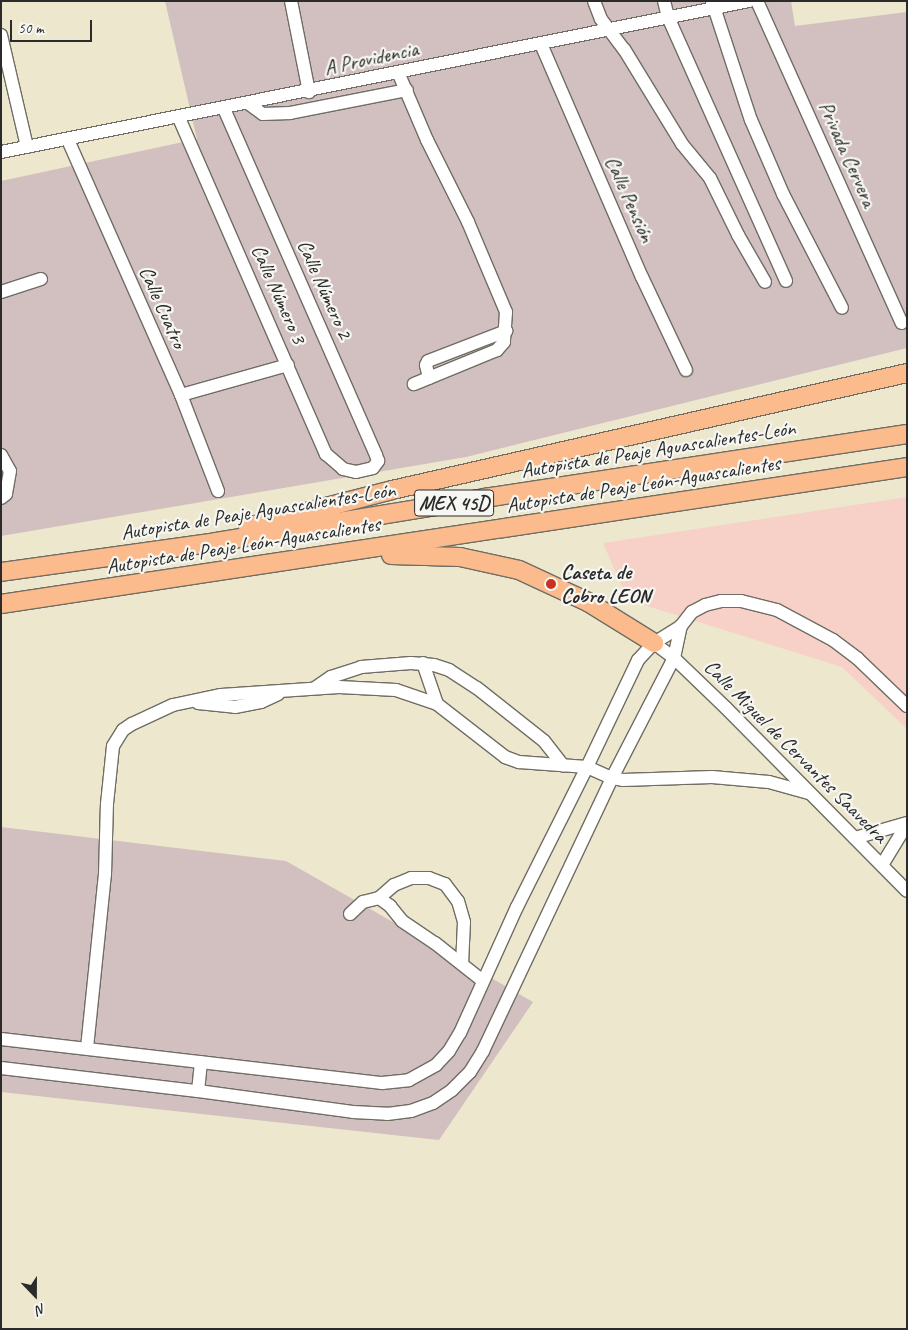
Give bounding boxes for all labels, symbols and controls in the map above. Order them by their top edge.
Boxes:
scale bar [12,10,95,42]
text: 50 m [18,19,44,38]
street label: A Providencia [322,36,420,80]
street label: Privada Cervera [814,97,882,211]
street label: Calle Pensión [600,152,660,246]
street label: Calle Número 2 [292,235,358,343]
street label: Calle Número 3 [246,240,312,348]
street label: Calle Cuatro [134,263,192,351]
street label: Autopista de Peaje Aguascalientes-León [520,415,796,483]
street label: Autopista de Peaje León-Aguascalientes [505,450,781,518]
street label: Autopista de Peaje Aguascalientes-León [120,477,396,545]
road number: MEX 45D [414,486,494,520]
street label: Autopista de Peaje León-Aguascalientes [105,511,381,579]
place label: Caseta de Cobro LEON [561,559,651,609]
marker: Caseta de Cobro LEON [545,578,557,590]
street label: Calle Miguel de Cervantes Saavedra [699,654,893,848]
north arrow [10,1270,60,1320]
text: N [34,1300,48,1319]

